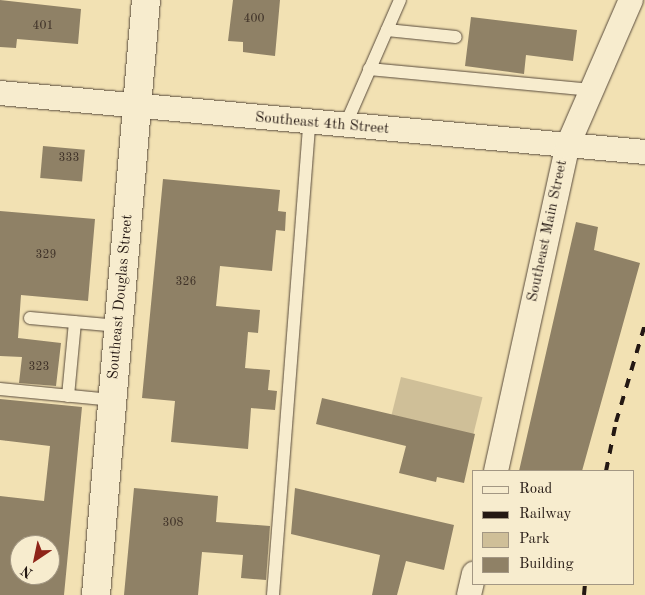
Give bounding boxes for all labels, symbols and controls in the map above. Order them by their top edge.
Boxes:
house number: 400 [244,13,264,27]
house number: 401 [33,20,53,34]
street label: Southeast 4th Street [254,109,390,139]
house number: 333 [59,152,79,166]
street label: Southeast Main Street [524,158,572,304]
street label: Southeast Douglas Street [105,214,137,380]
house number: 329 [36,249,56,263]
house number: 326 [176,276,196,290]
house number: 323 [29,361,49,375]
legend [472,470,635,585]
text: Road [519,482,552,497]
text: Railway [519,507,572,522]
house number: 308 [163,517,183,531]
text: Park [519,532,550,547]
north arrow [10,535,60,585]
text: Building [519,557,574,572]
text: N [19,563,36,580]

